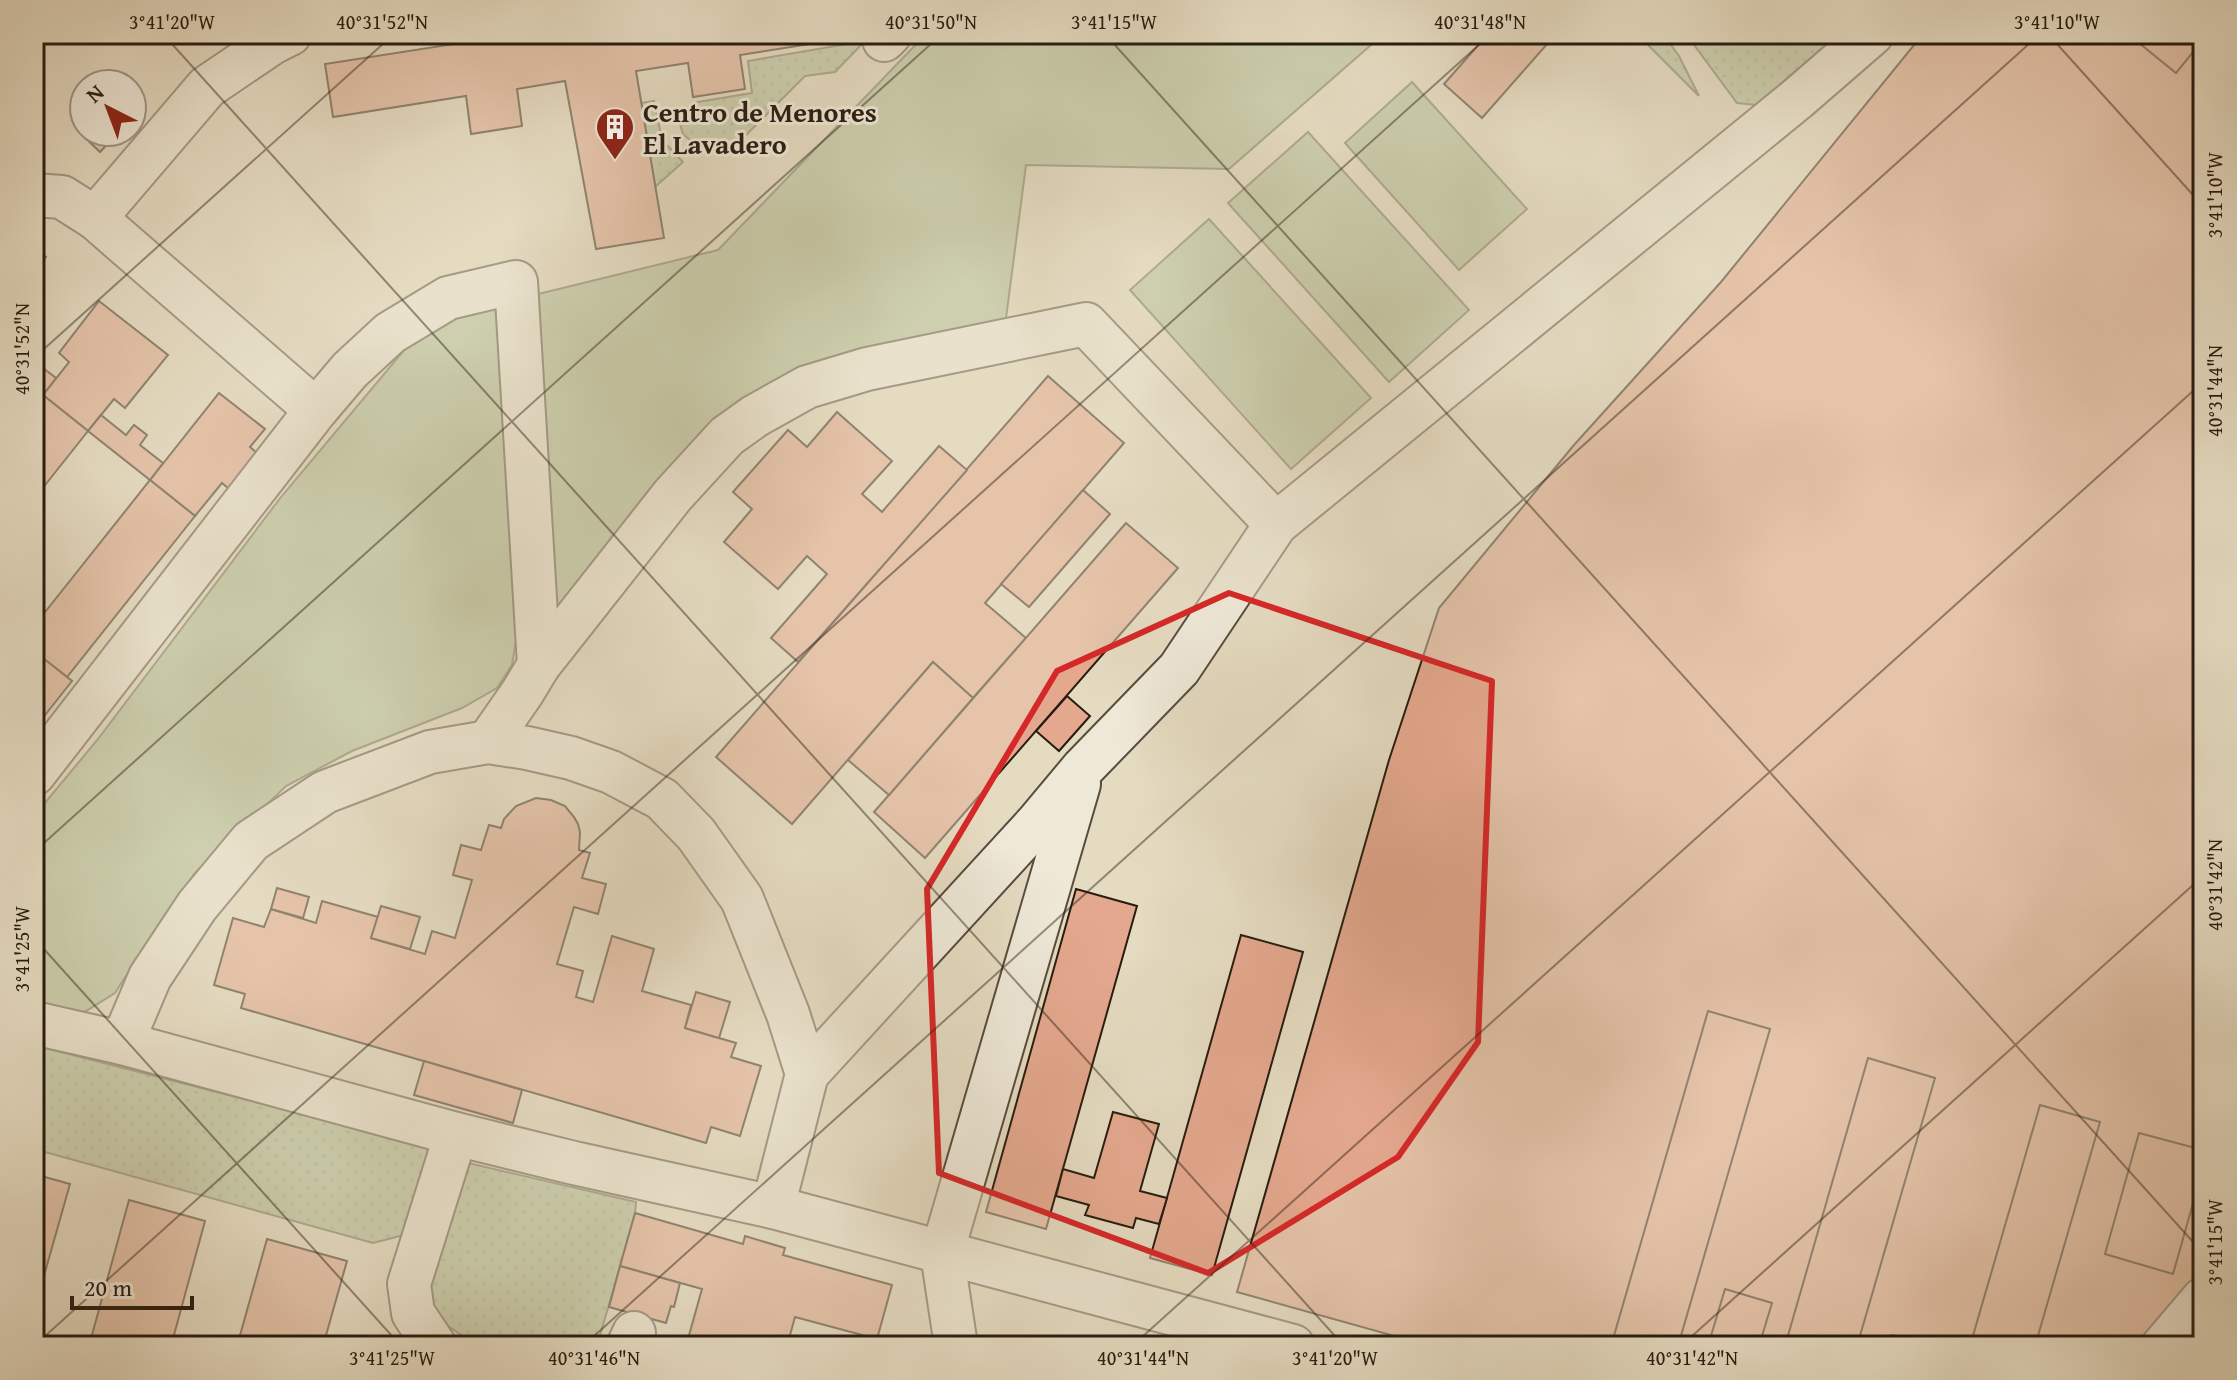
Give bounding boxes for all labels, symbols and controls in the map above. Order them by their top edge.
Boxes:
text: 3°41'20"W [129,7,215,36]
text: 40°31'52"N [336,7,428,36]
text: 40°31'50"N [885,7,977,36]
text: 3°41'15"W [1071,7,1157,36]
text: 40°31'48"N [1434,7,1526,36]
text: 3°41'10"W [2014,7,2100,36]
north arrow [68,68,148,148]
text: N [78,76,111,110]
place label: Centro de Menores El Lavadero [643,91,877,164]
building icon: Centro de Menores El Lavadero [594,106,636,161]
text: 3°41'10"W [2200,152,2229,238]
text: 40°31'52"N [7,303,36,395]
text: 40°31'44"N [2200,345,2229,437]
text: 40°31'42"N [2200,839,2229,931]
text: 3°41'25"W [7,906,36,992]
text: 3°41'15"W [2200,1199,2229,1285]
scale bar [72,1260,192,1310]
text: 20 m [84,1270,132,1305]
text: 3°41'25"W [349,1343,435,1372]
text: 40°31'46"N [548,1343,640,1372]
text: 40°31'44"N [1097,1343,1189,1372]
text: 3°41'20"W [1292,1343,1378,1372]
text: 40°31'42"N [1646,1343,1738,1372]

